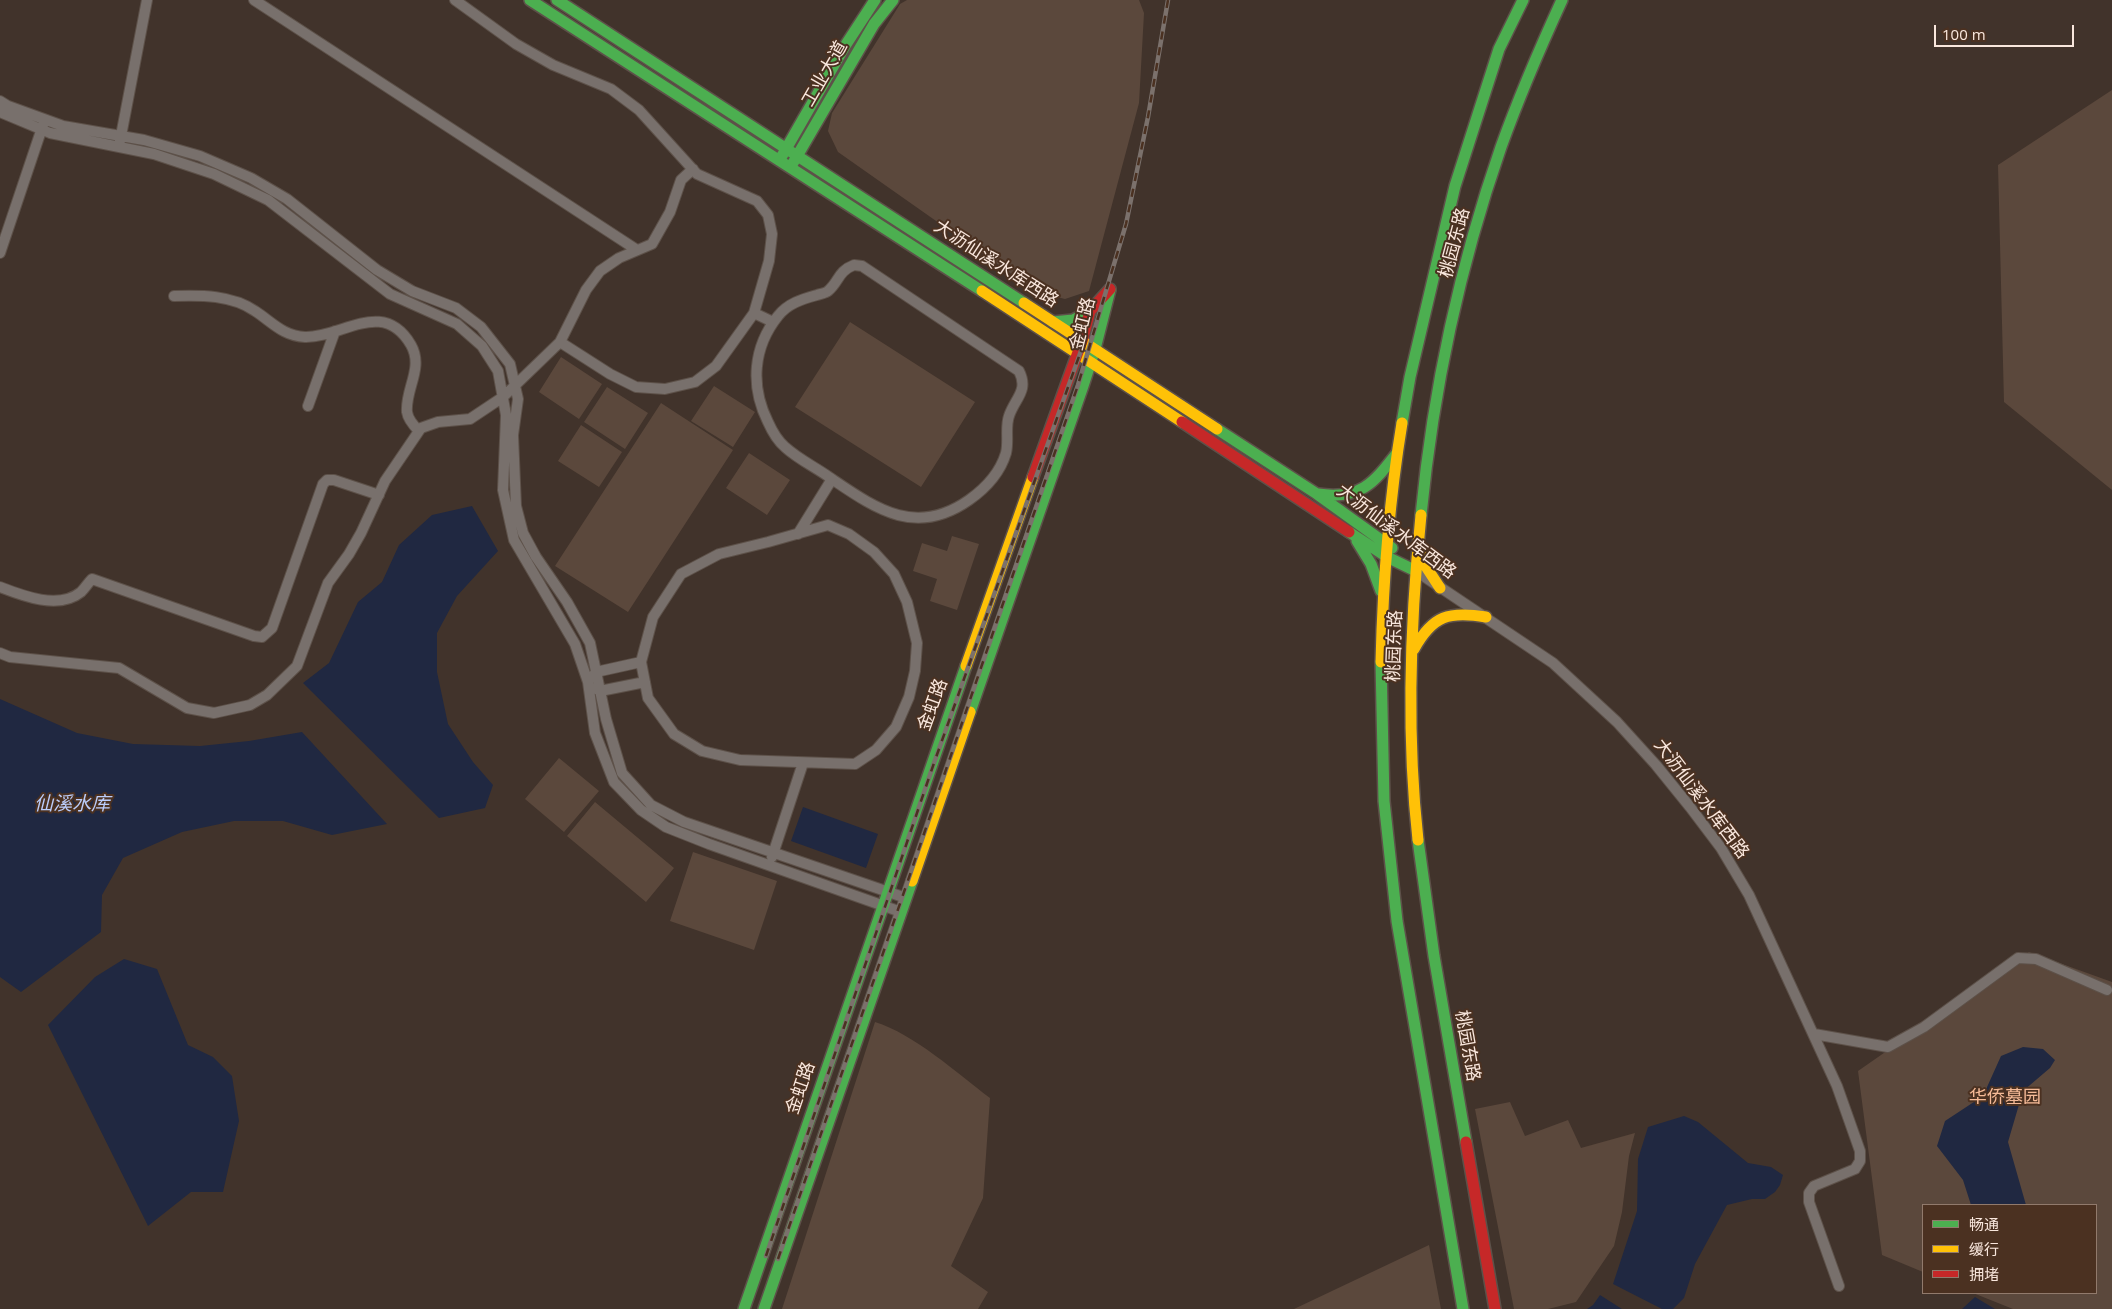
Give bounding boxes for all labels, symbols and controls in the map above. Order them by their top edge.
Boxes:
scale bar [1937,15,2077,47]
text: 100 m [1942,24,1986,44]
street label: 工业大道 [798,37,852,111]
street label: 桃园东路 [1435,205,1475,281]
street label: 大沥仙溪水库西路 [930,216,1062,312]
street label: 金虹路 [1066,295,1100,353]
street label: 大沥仙溪水库西路 [1332,480,1460,584]
street label: 桃园东路 [1383,610,1407,682]
street label: 金虹路 [914,676,952,734]
street label: 大沥仙溪水库西路 [1649,735,1753,863]
water label: 仙溪水库 [34,794,110,816]
street label: 桃园东路 [1450,1009,1484,1083]
street label: 金虹路 [782,1059,820,1117]
park label: 华侨墓园 [1969,1087,2041,1109]
legend [1922,1204,2097,1294]
text: 畅通 [1969,1214,1999,1234]
text: 缓行 [1969,1239,1999,1259]
text: 拥堵 [1969,1264,1999,1284]

